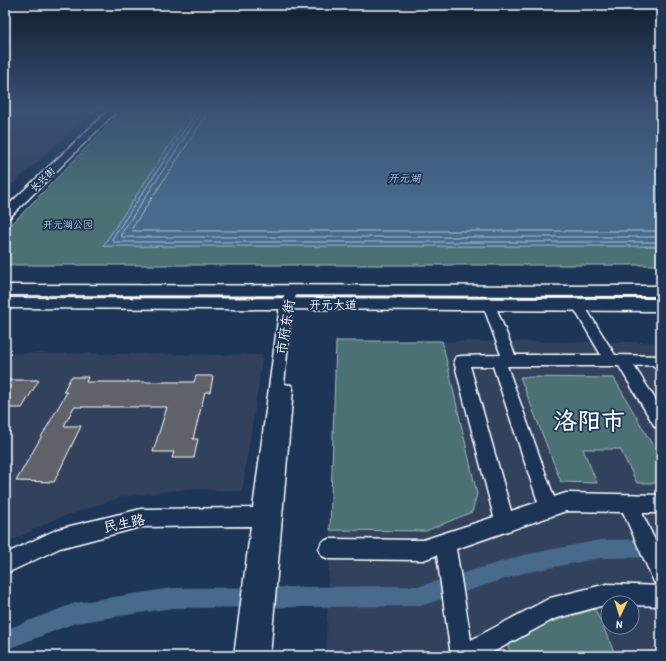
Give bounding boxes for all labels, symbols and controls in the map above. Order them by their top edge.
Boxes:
street label: 长兴街 [27,164,58,194]
water label: 开元湖 [388,171,421,185]
park label: 开元湖公园 [43,218,93,231]
street label: 开元大道 [309,296,357,313]
street label: 市府东街 [271,298,298,356]
district label: 洛阳市 [553,404,625,436]
street label: 民生路 [101,509,146,536]
north arrow [600,595,640,635]
text: N [616,618,623,632]

